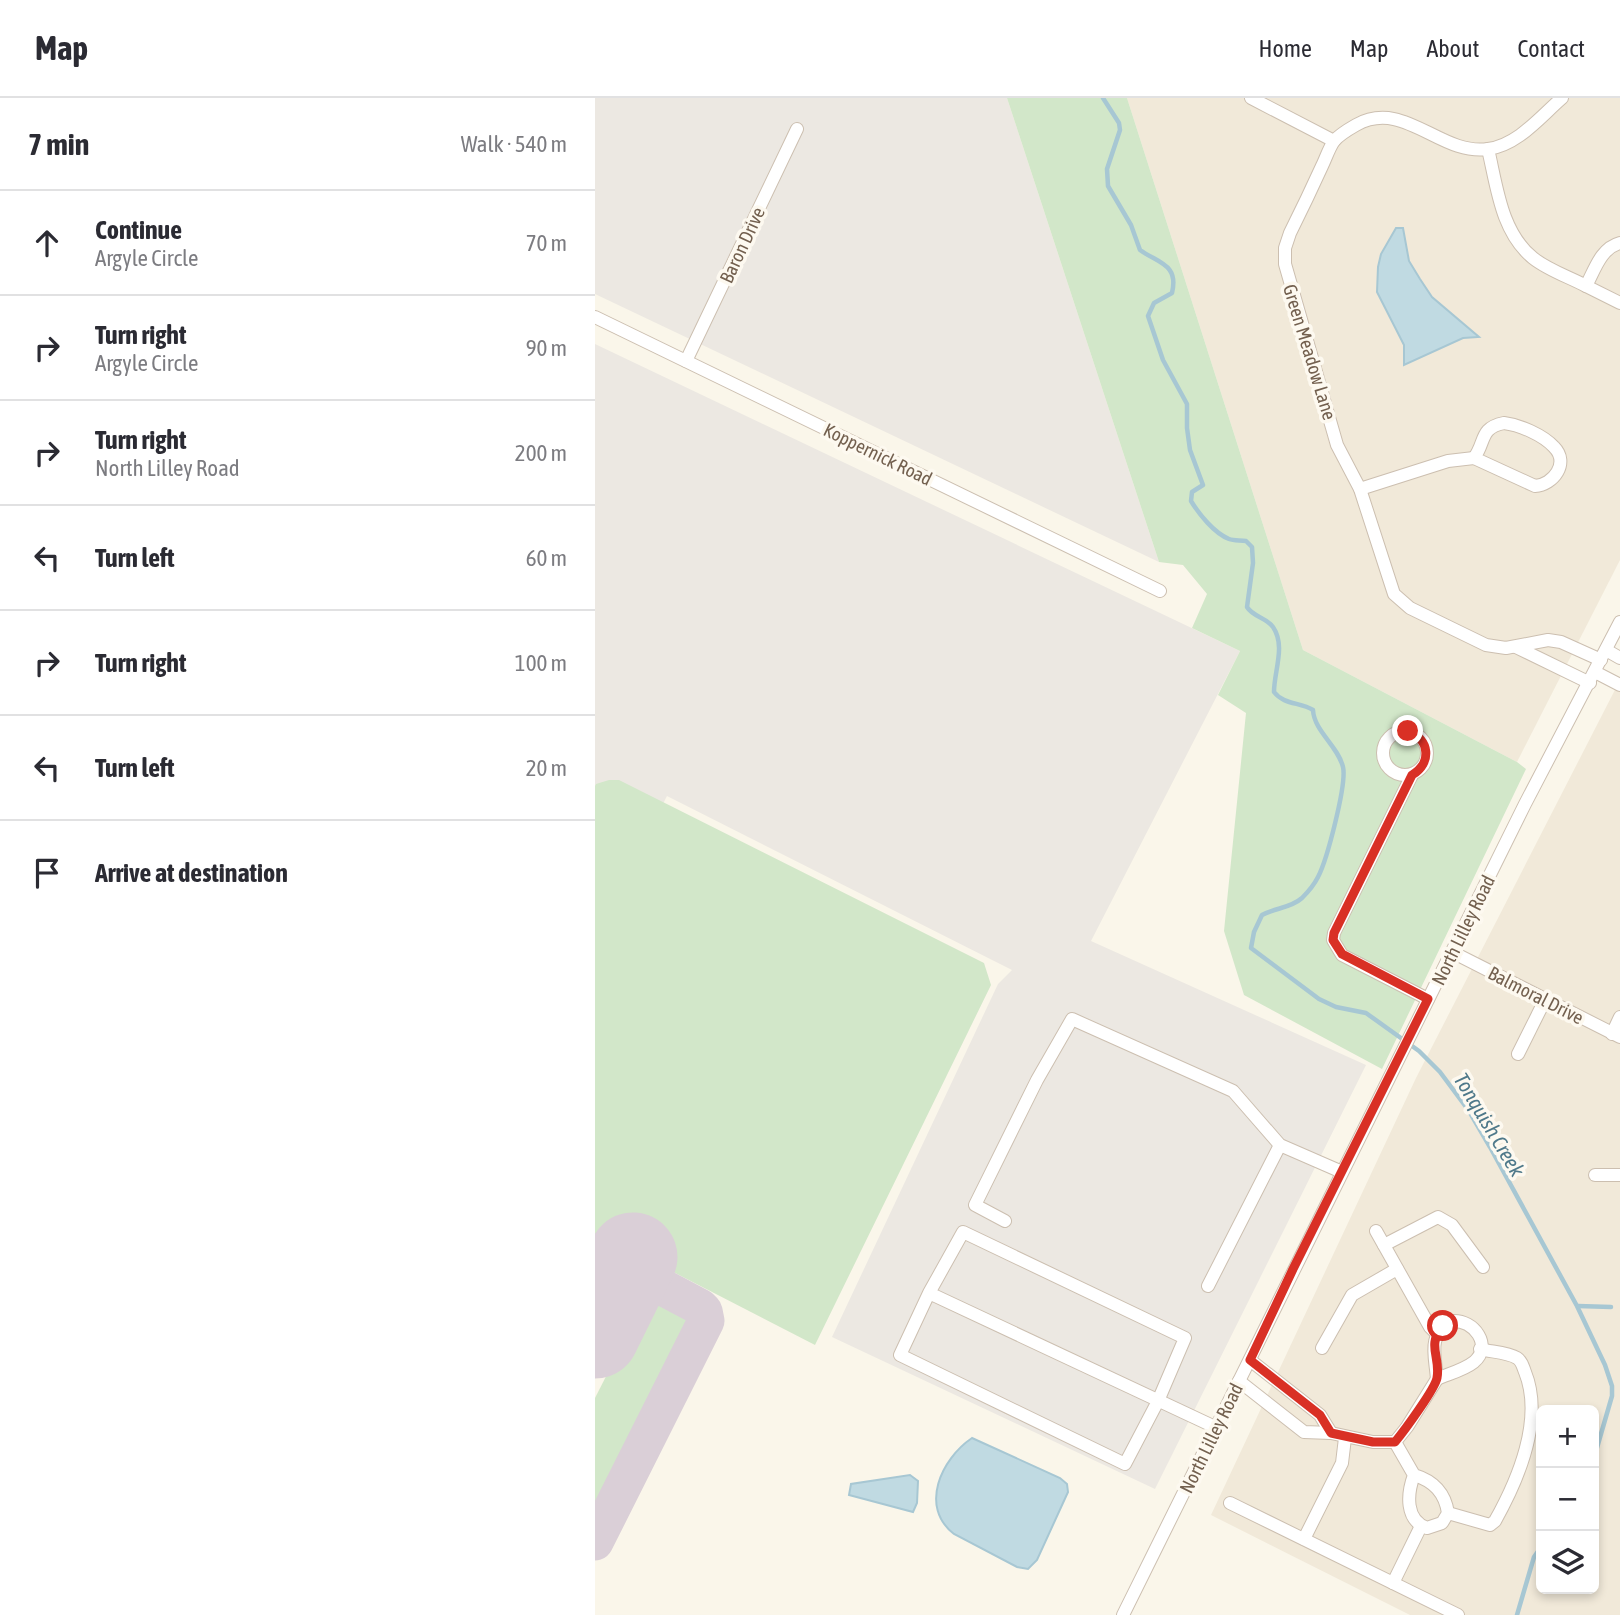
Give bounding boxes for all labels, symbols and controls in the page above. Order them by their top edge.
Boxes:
text: Map [35,29,88,67]
text: Home [1258,35,1312,62]
text: Map [1350,35,1388,62]
text: About [1426,35,1479,62]
text: Contact [1517,35,1585,62]
text: 7 min [28,127,89,161]
text: Walk · 540 m [461,131,567,157]
street label: Baron Drive [715,204,769,286]
text: Continue [95,215,182,245]
icon: ahead [28,224,66,262]
text: 70 m [526,230,567,256]
text: Argyle Circle [95,245,198,271]
street label: Green Meadow Lane [1279,282,1341,422]
text: Turn right [95,320,186,350]
icon: right [28,329,66,367]
text: 90 m [526,335,567,361]
text: Argyle Circle [95,350,198,376]
street label: Koppernick Road [820,418,936,490]
text: Turn right [95,425,186,455]
icon: right [28,434,66,472]
text: 200 m [515,440,567,466]
text: North Lilley Road [95,455,240,481]
icon: left [28,539,66,577]
text: Turn left [95,543,175,573]
text: 60 m [526,545,567,571]
icon: right [28,644,66,682]
text: Turn right [95,648,186,678]
text: 100 m [515,650,567,676]
route end [1392,715,1423,746]
icon: left [28,749,66,787]
text: Turn left [95,753,175,783]
text: 20 m [526,755,567,781]
icon: arrive [28,854,66,892]
text: Arrive at destination [95,858,288,888]
street label: North Lilley Road [1427,871,1499,989]
street label: Balmoral Drive [1485,962,1587,1028]
water label: Tonquish Creek [1450,1068,1530,1181]
route start [1427,1310,1458,1341]
street label: North Lilley Road [1175,1379,1247,1497]
map controls [1536,1405,1599,1594]
button: + [1536,1405,1599,1468]
button: − [1536,1468,1599,1531]
button: layers [1536,1531,1599,1594]

